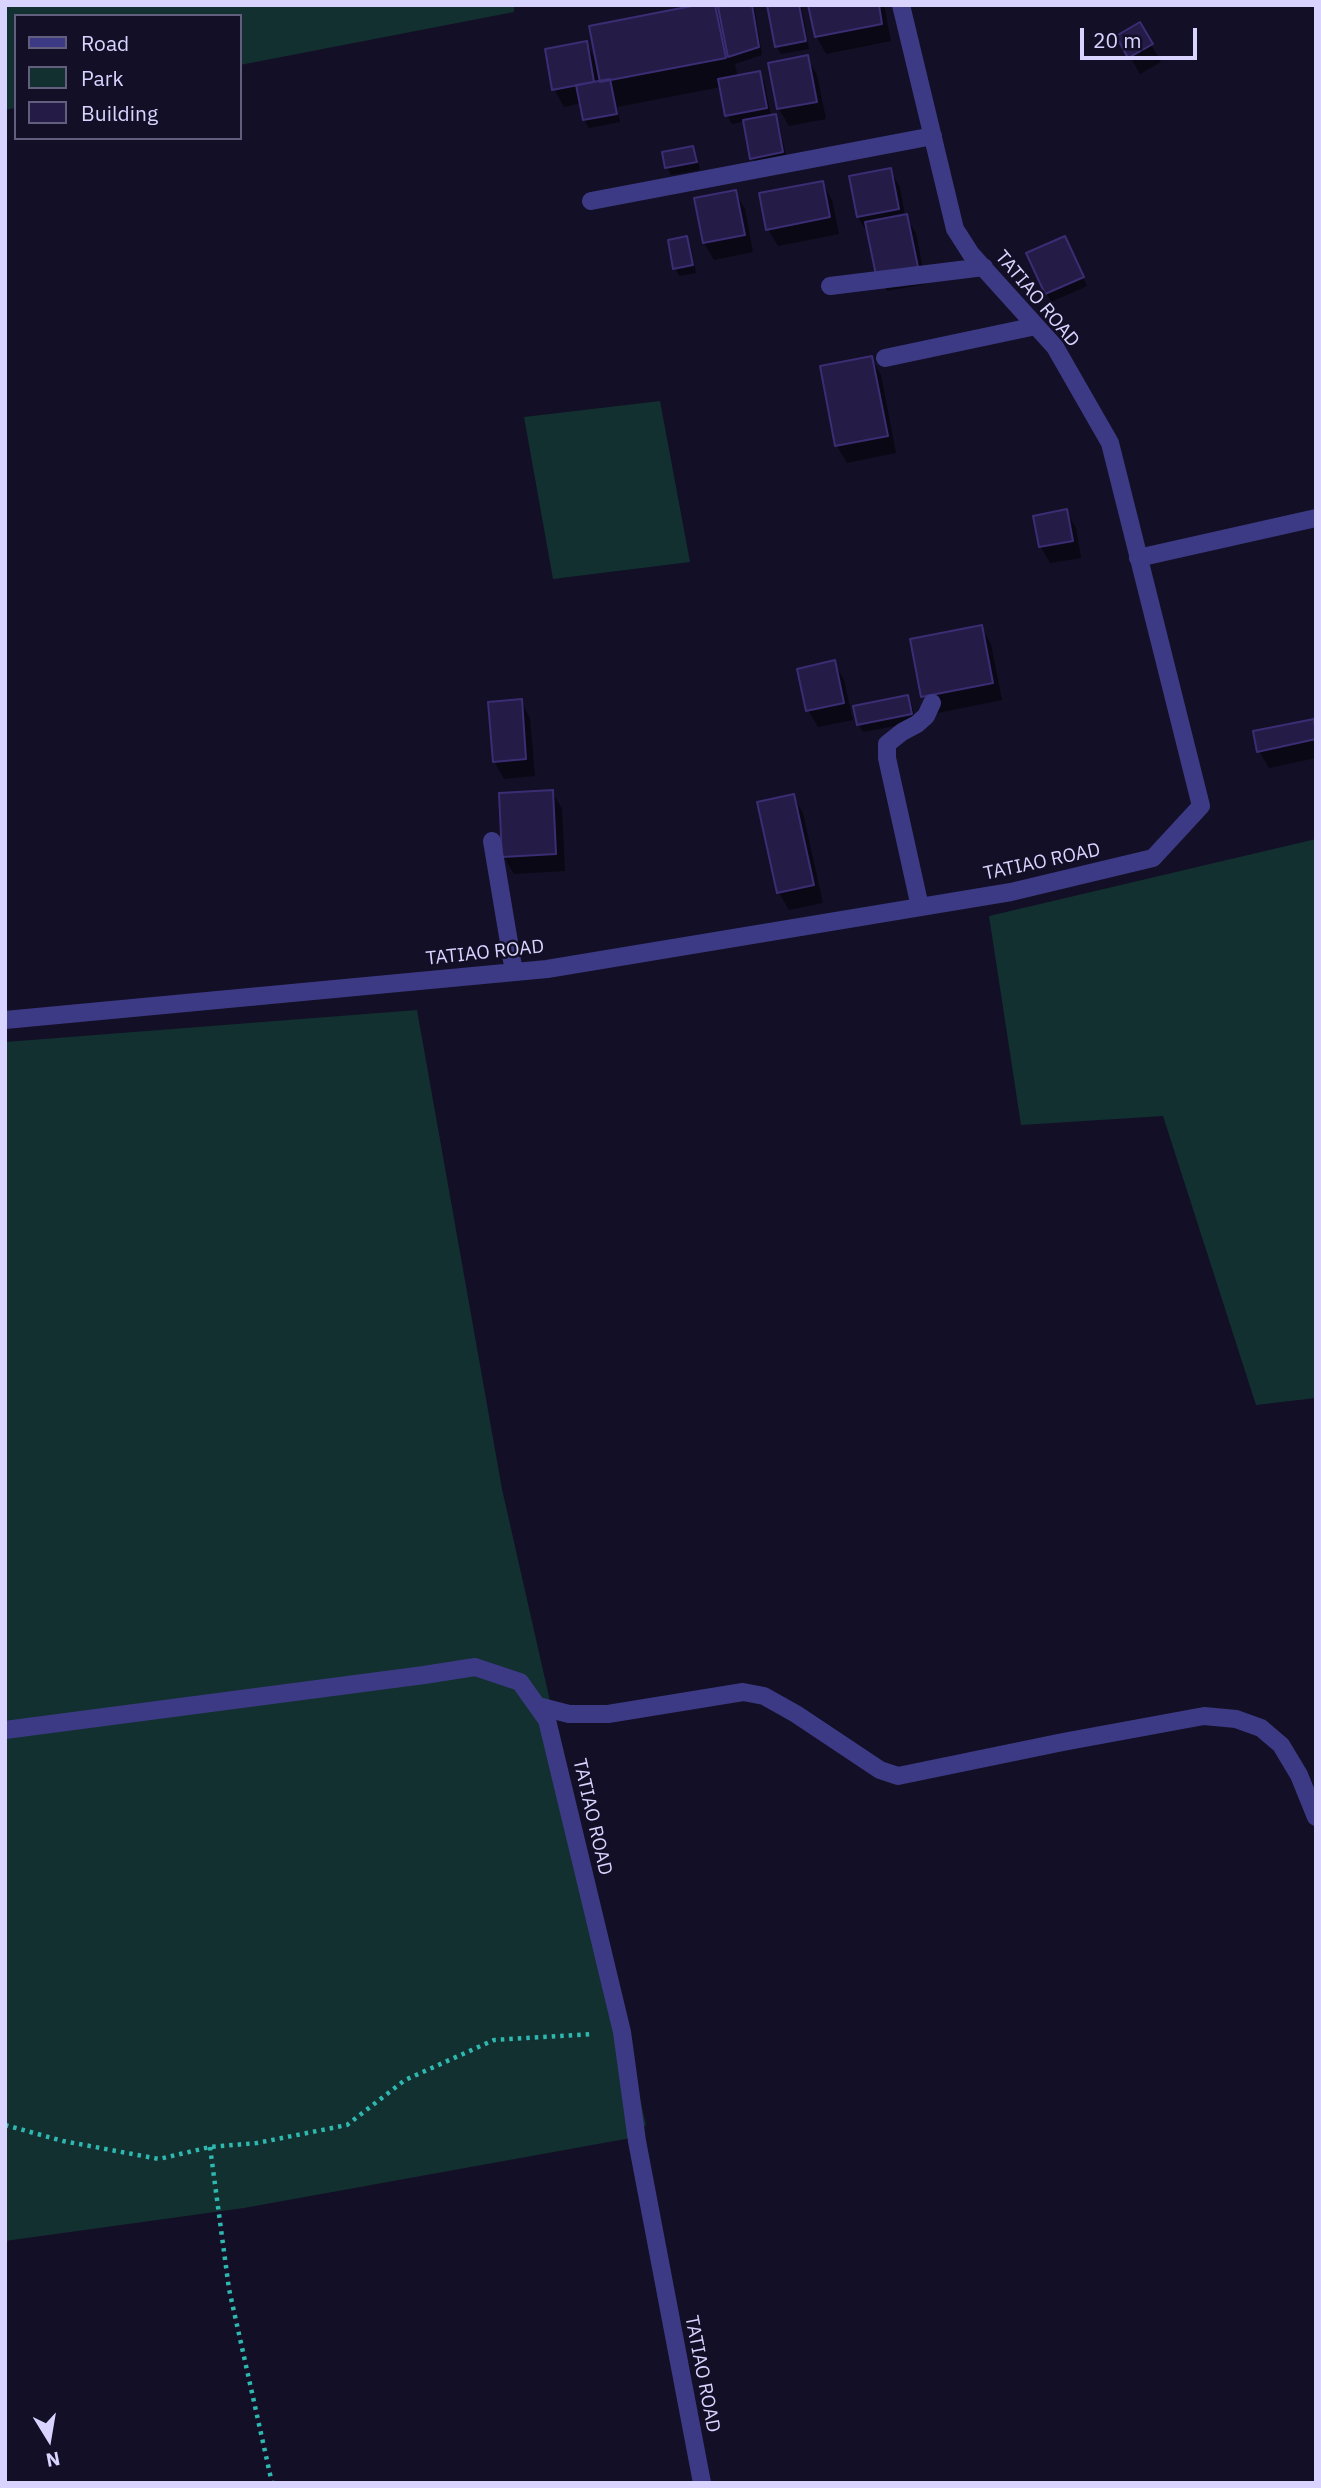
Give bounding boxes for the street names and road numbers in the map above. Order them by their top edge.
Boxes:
street label: TATIAO ROAD [990,246,1084,352]
street label: TATIAO ROAD [982,838,1102,886]
street label: TATIAO ROAD [425,935,545,971]
street label: TATIAO ROAD [568,1757,616,1877]
street label: TATIAO ROAD [679,2314,725,2434]

